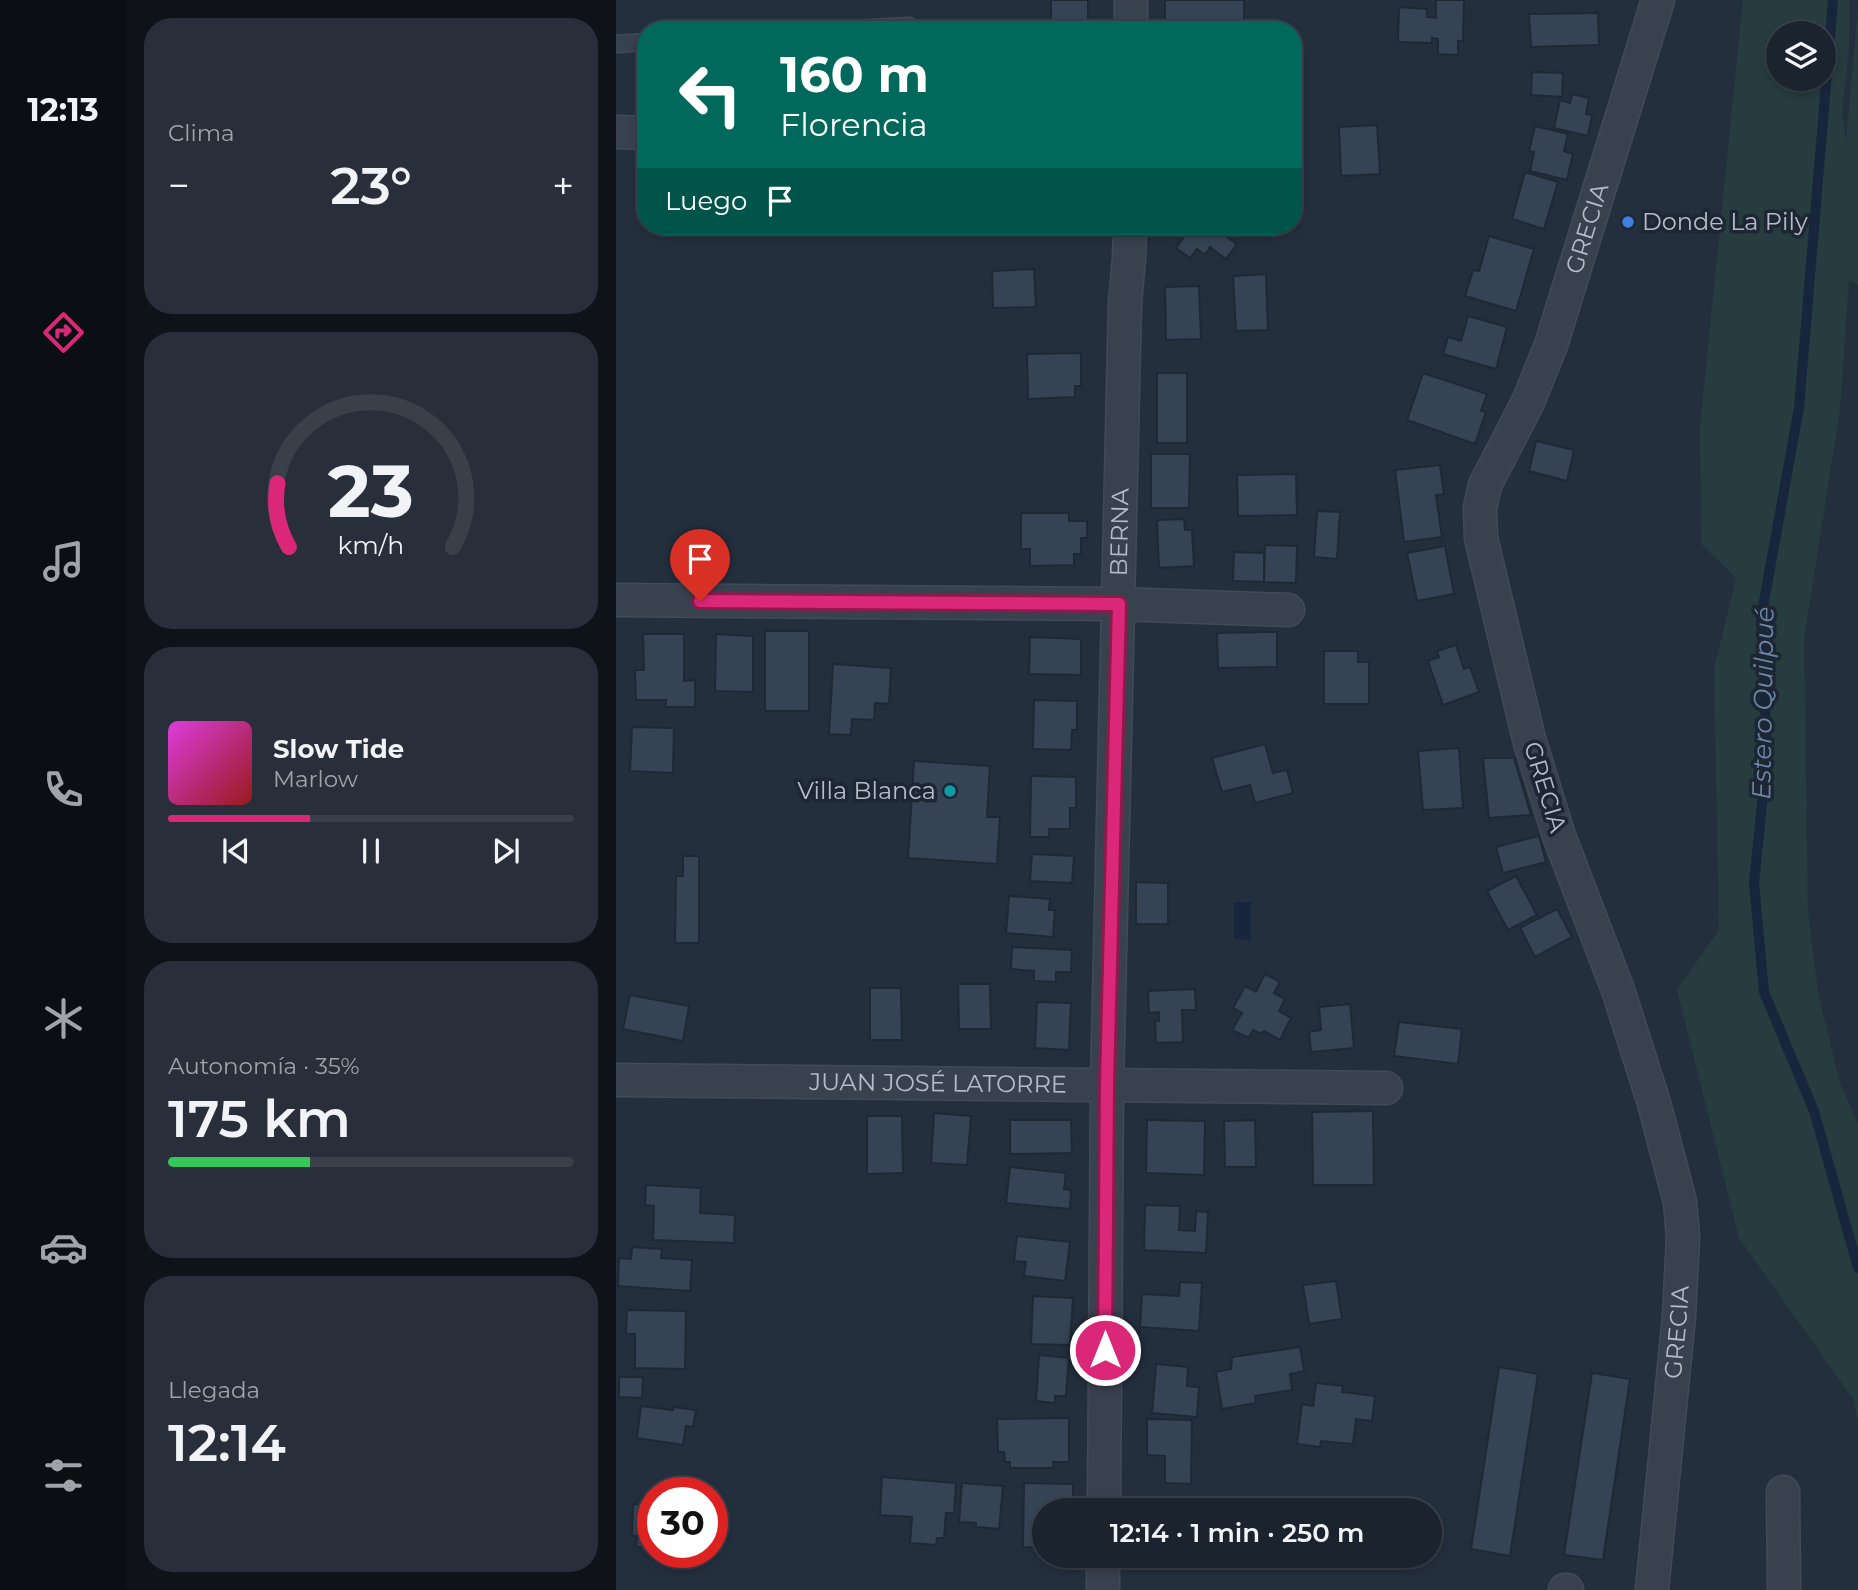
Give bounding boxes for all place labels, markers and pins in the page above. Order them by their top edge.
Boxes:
place label: Donde La Pily [1642,207,1808,236]
marker: Donde La Pily [1620,214,1636,230]
pin [670,529,730,601]
place label: Villa Blanca [797,776,936,805]
marker: Villa Blanca [942,783,958,799]

